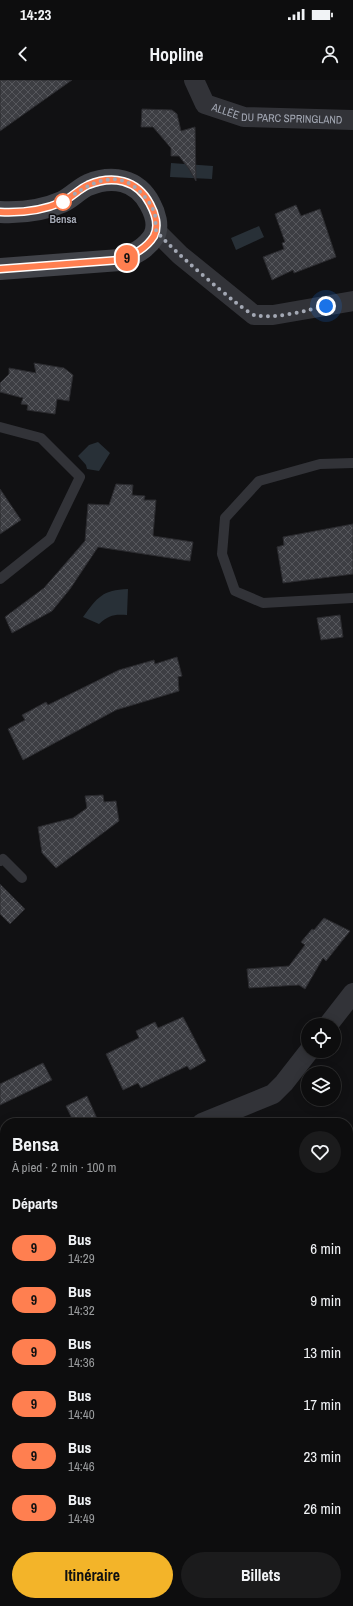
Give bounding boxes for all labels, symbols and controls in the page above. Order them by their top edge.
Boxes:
text: 14:23 [20,4,51,25]
text: Hopline [149,42,204,67]
icon: back [12,43,34,65]
icon: person [319,43,341,65]
street label: ALLÉE DU PARC SPRINGLAND [209,99,343,127]
marker: Bensa [54,193,72,211]
place label: Bensa [49,212,77,226]
line badge: 9 [114,245,140,271]
text: 9 [124,249,130,267]
your location [316,296,336,316]
map controls [301,1018,341,1106]
button: locate [301,1018,341,1058]
button: layers [301,1066,341,1106]
text: Bensa [12,1131,59,1157]
button: heart [299,1131,341,1173]
text: À pied · 2 min · 100 m [12,1159,116,1176]
text: Départs [12,1193,58,1214]
text: Bus [68,1229,91,1250]
text: 6 min [310,1238,341,1259]
text: 9 [31,1239,37,1257]
text: 14:29 [68,1250,95,1267]
text: Bus [68,1281,91,1302]
text: 9 min [310,1290,341,1311]
text: 9 [31,1291,37,1309]
text: 14:32 [68,1302,95,1319]
text: Bus [68,1333,91,1354]
text: 13 min [303,1342,341,1363]
text: 9 [31,1343,37,1361]
text: 14:36 [68,1354,95,1371]
text: Bus [68,1385,91,1406]
text: 17 min [303,1394,341,1415]
text: 9 [31,1395,37,1413]
text: 14:40 [68,1406,95,1423]
text: Bus [68,1437,91,1458]
text: 23 min [303,1446,341,1467]
text: 9 [31,1447,37,1465]
text: 14:46 [68,1458,95,1475]
text: Bus [68,1489,91,1510]
text: 26 min [303,1498,341,1519]
text: 9 [31,1499,37,1517]
text: 14:49 [68,1510,95,1527]
button: Itinéraire [12,1552,173,1598]
button: Billets [181,1552,341,1598]

